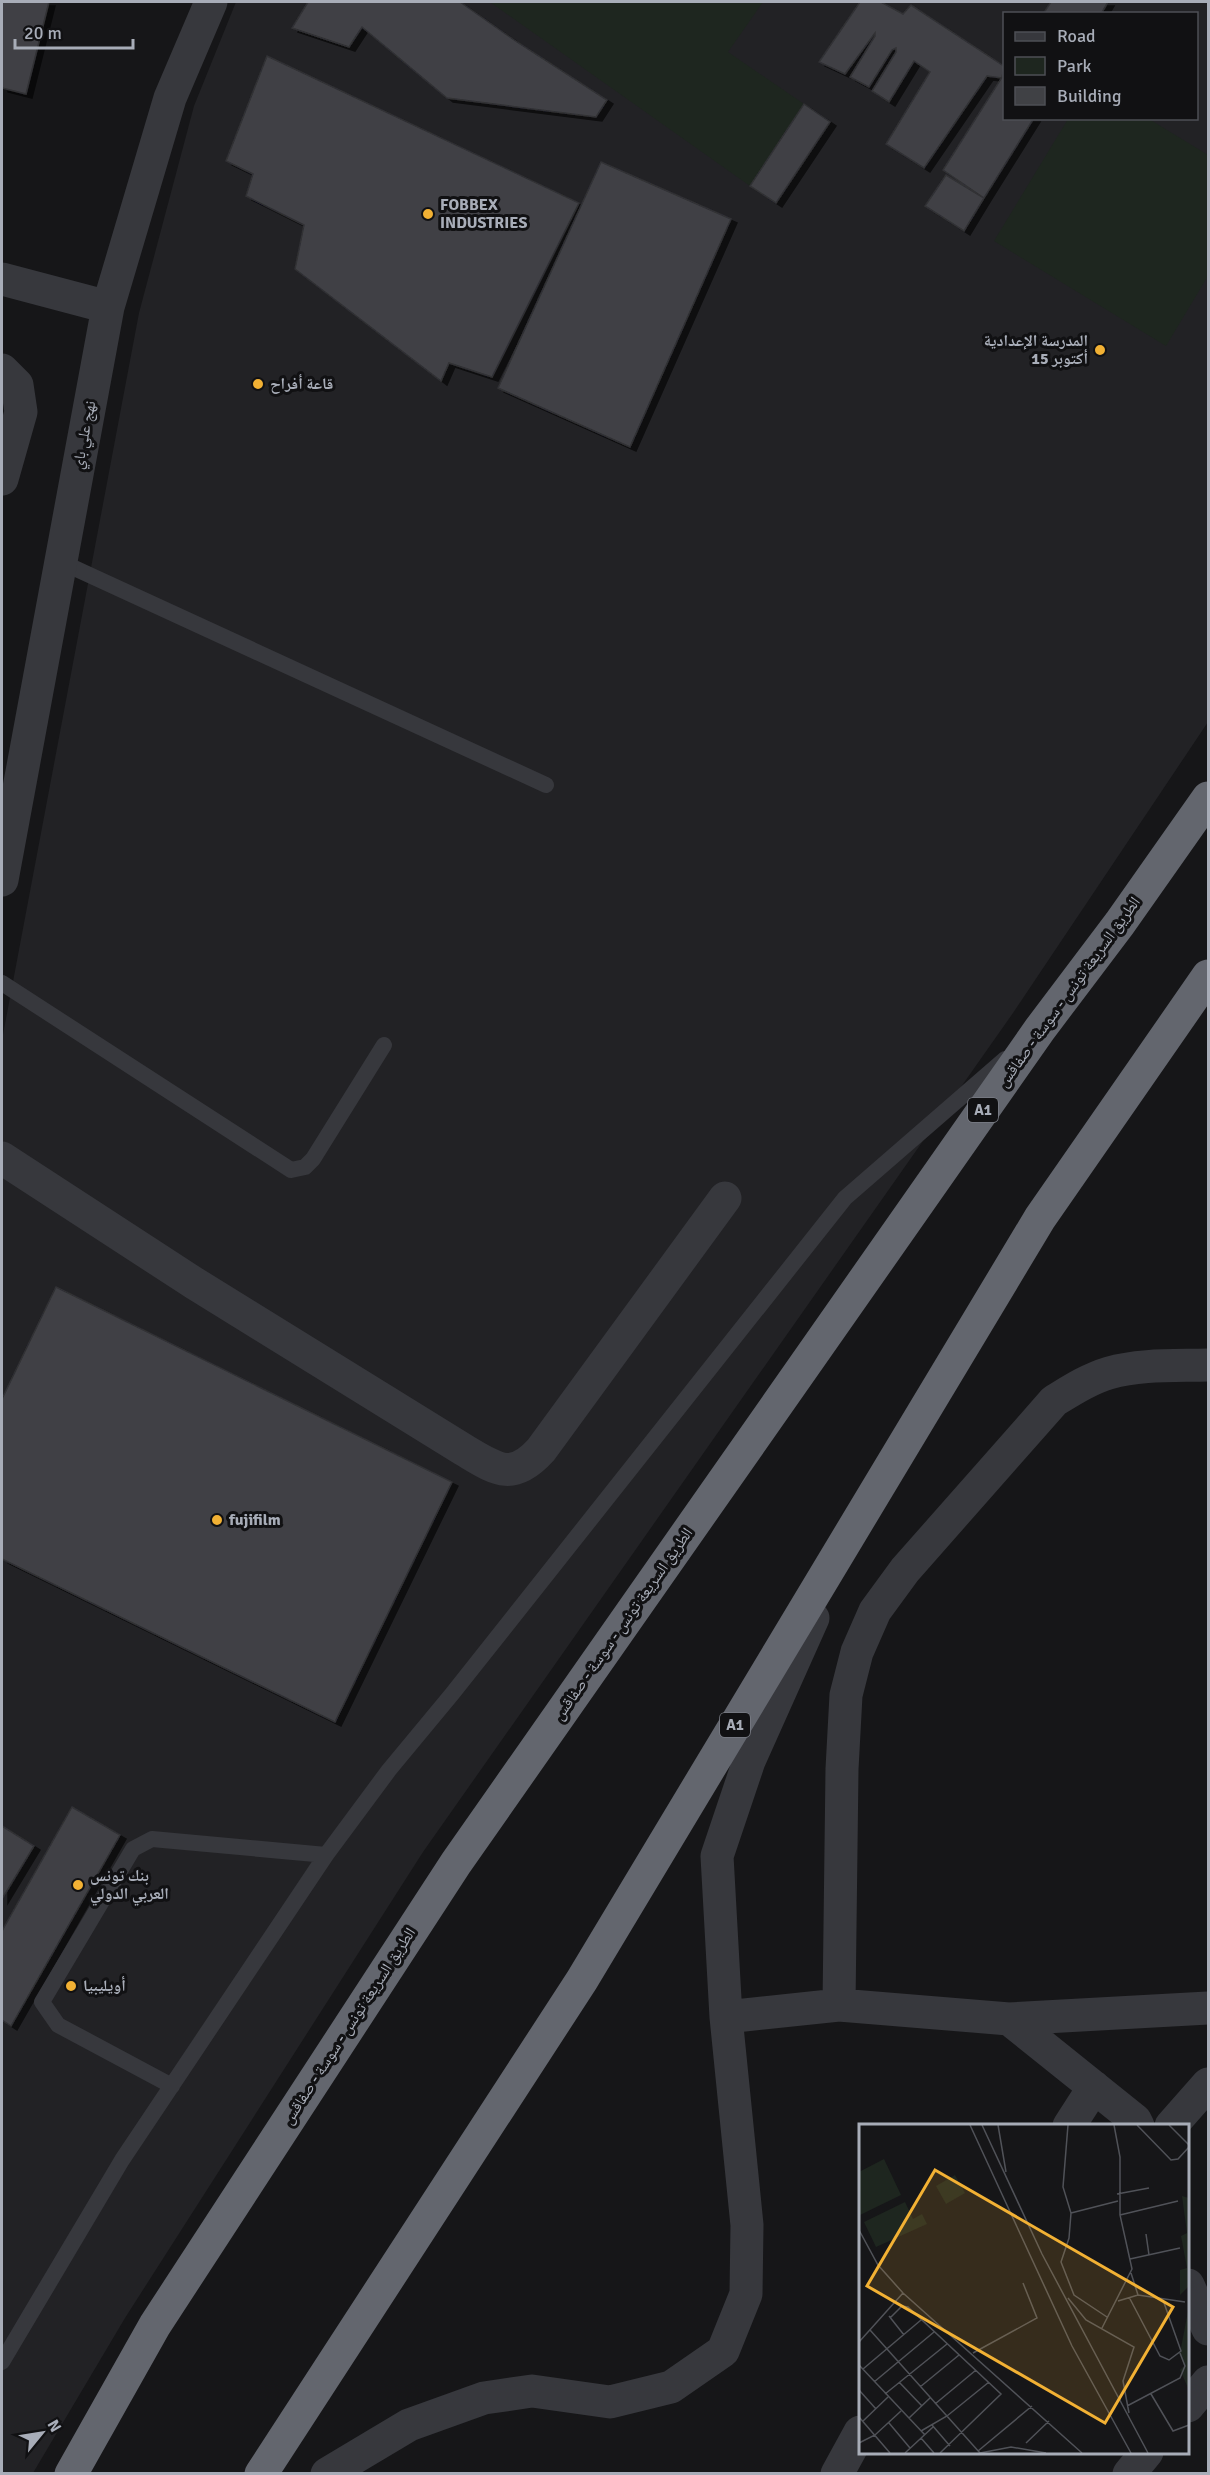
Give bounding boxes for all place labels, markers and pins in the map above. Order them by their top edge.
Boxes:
place label: FOBBEX INDUSTRIES [440,195,527,233]
marker: FOBBEX INDUSTRIES [421,207,435,221]
place label: المدرسة الإعدادية 15 أكتوبر [984,331,1088,369]
marker: المدرسة الإعدادية 15 أكتوبر [1093,343,1107,357]
place label: قاعة أفراح [270,374,334,394]
marker: قاعة أفراح [251,377,265,391]
place label: fujifilm [228,1510,281,1530]
marker: fujifilm [210,1513,224,1527]
place label: بنك تونس العربي الدولي [90,1866,169,1906]
marker: بنك تونس العربي الدولي [71,1878,85,1892]
place label: أويليبيا [83,1976,126,1996]
marker: أويليبيا [64,1979,78,1993]

